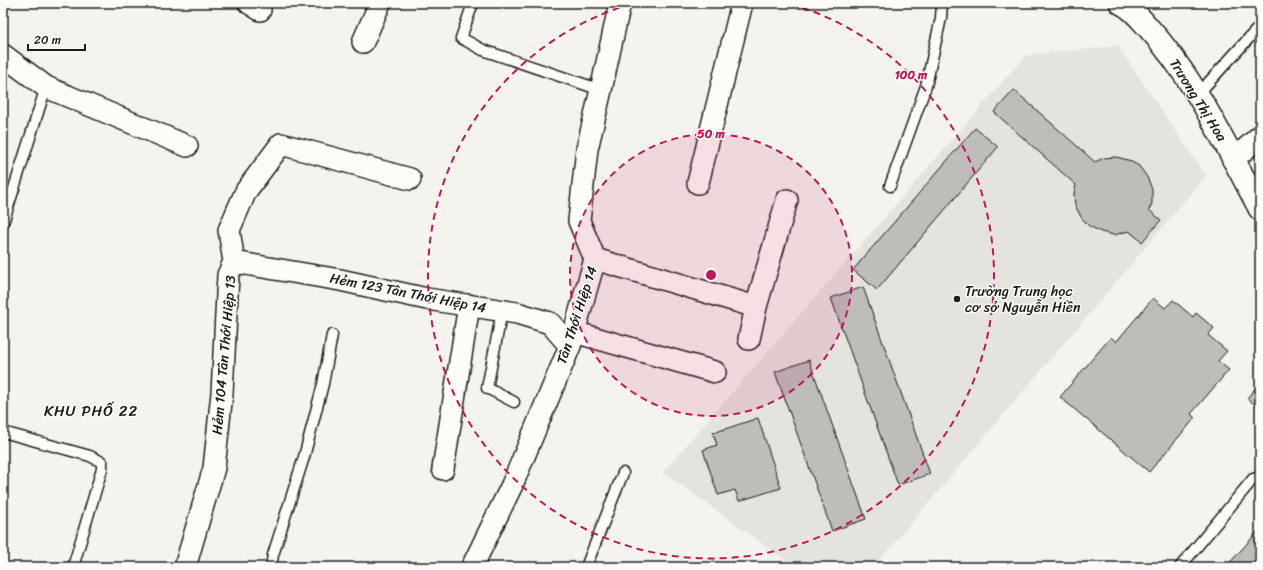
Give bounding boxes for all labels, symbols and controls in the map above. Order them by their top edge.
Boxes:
scale bar [28,26,85,52]
text: 20 m [34,29,61,51]
street label: Trương Thị Hoa [1162,53,1234,147]
text: 100 m [895,64,928,86]
text: 50 m [697,123,725,145]
street label: Tân Thới Hiệp 14 [549,262,605,367]
street label: Hẻm 123 Tân Thới Hiệp 14 [328,266,489,320]
centre of rings [704,268,718,282]
street label: Hẻm 104 Tân Thới Hiệp 13 [205,274,243,436]
place label: Trường Trung học cơ sở Nguyễn Hiền [965,279,1081,320]
marker: Trường Trung học cơ sở Nguyễn Hiền [952,294,962,304]
district label: KHU PHỐ 22 [44,398,138,424]

